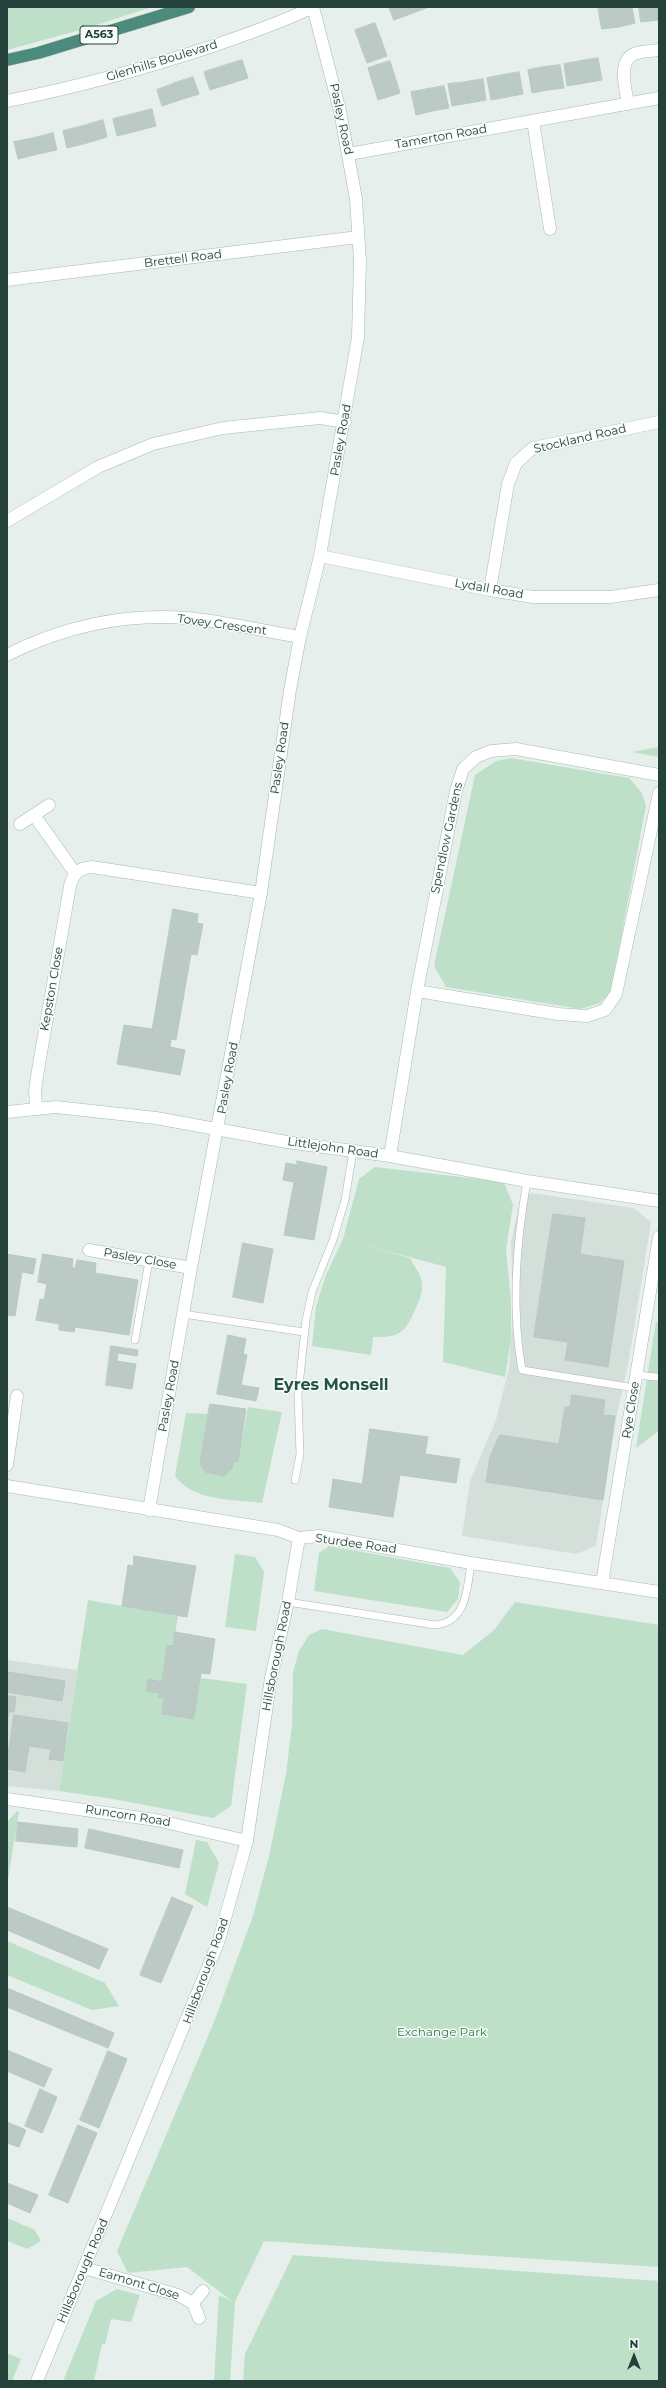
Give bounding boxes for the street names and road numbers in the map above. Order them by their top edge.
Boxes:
road number: A563 [80,26,118,44]
street label: Glenhills Boulevard [105,37,219,85]
street label: Pasley Road [326,82,356,156]
street label: Tamerton Road [394,122,488,152]
street label: Brettell Road [143,247,223,271]
street label: Pasley Road [328,403,354,477]
street label: Stockland Road [532,421,628,457]
street label: Lydall Road [453,576,525,602]
street label: Tovey Crescent [177,612,267,638]
street label: Pasley Road [268,721,292,795]
street label: Spendlow Gardens [428,781,466,895]
street label: Kepston Close [38,946,66,1032]
street label: Pasley Road [215,1041,241,1115]
street label: Littlejohn Road [287,1134,379,1162]
street label: Pasley Close [102,1246,178,1272]
street label: Pasley Road [156,1359,182,1433]
street label: Rye Close [619,1380,643,1440]
street label: Sturdee Road [314,1531,398,1557]
street label: Hillsborough Road [259,1600,295,1712]
street label: Runcorn Road [84,1802,172,1830]
street label: Hillsborough Road [180,1916,232,2026]
street label: Hillsborough Road [54,2217,112,2325]
street label: Eamont Close [97,2265,181,2303]

